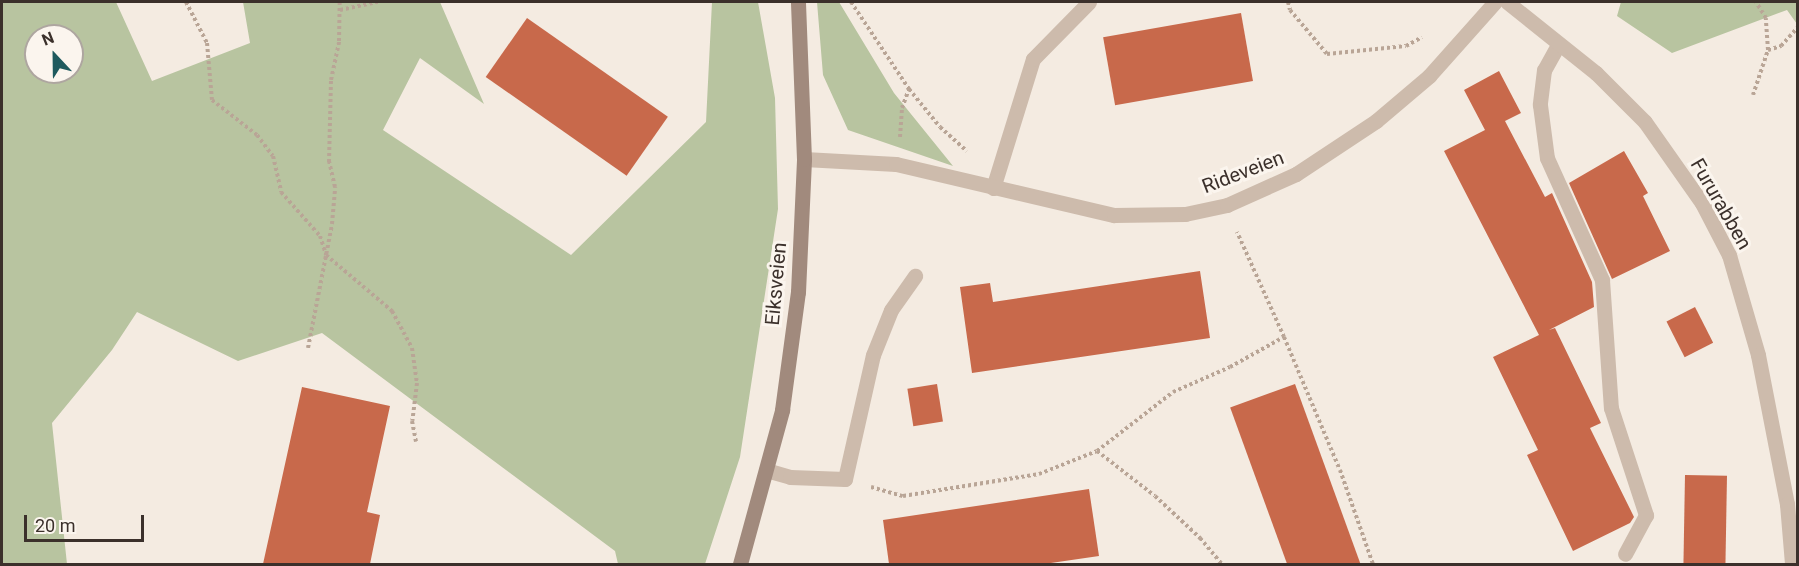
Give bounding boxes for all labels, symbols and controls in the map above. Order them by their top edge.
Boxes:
north arrow [24,24,84,84]
text: N [39,28,57,50]
street label: Rideveien [1199,145,1287,199]
street label: Fururabben [1685,154,1757,254]
street label: Eiksveien [760,241,792,327]
scale bar [27,503,147,541]
text: 20 m [35,515,75,536]

